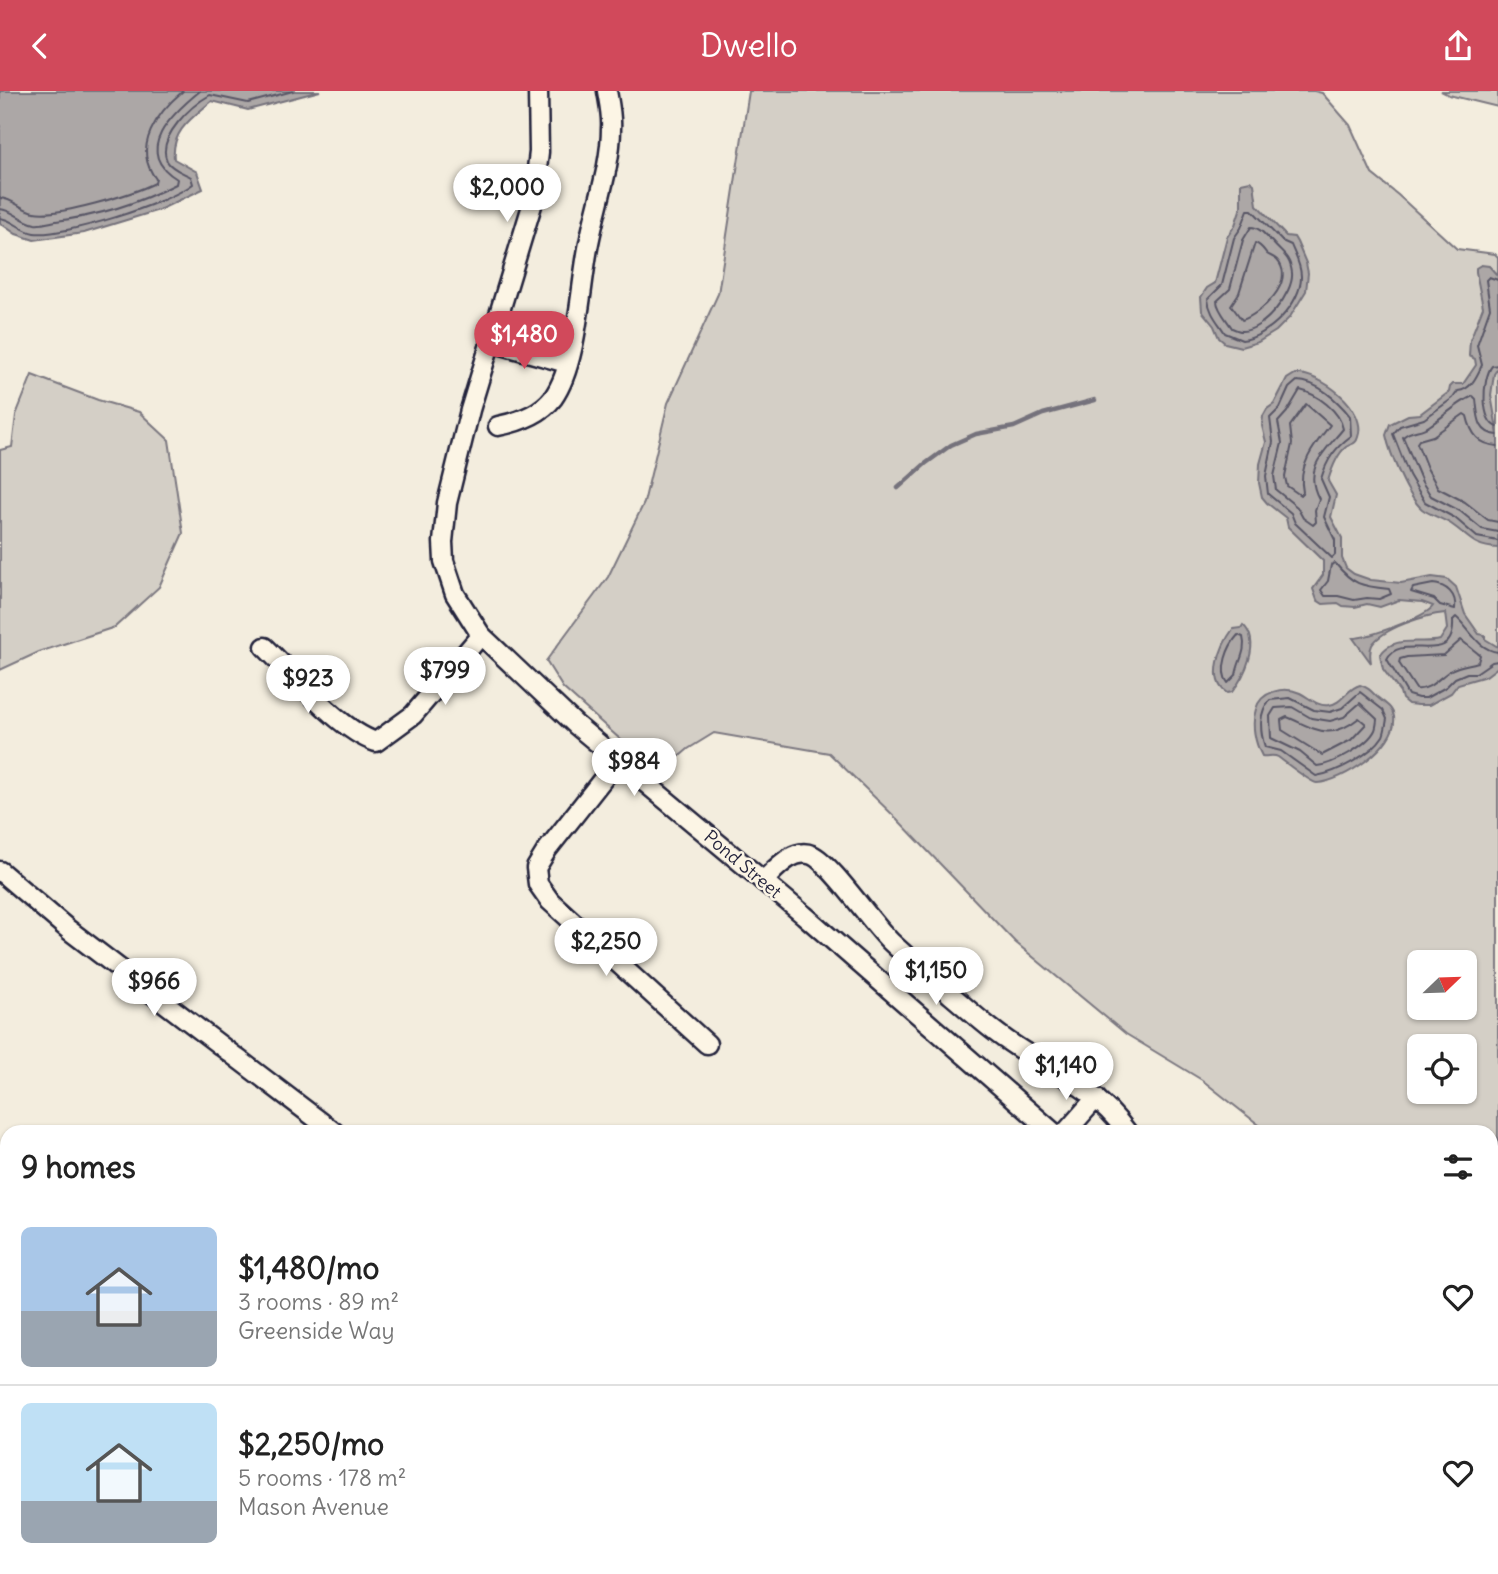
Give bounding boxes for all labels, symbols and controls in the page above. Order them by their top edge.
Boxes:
text: Dwello [700,25,798,66]
icon: back [21,27,59,65]
icon: share [1439,27,1477,65]
pin: $2,000 [450,165,564,224]
text: $2,000 [469,172,545,201]
pin: $1,480 [467,311,581,371]
text: $1,480 [490,319,558,348]
pin: $799 [404,647,486,707]
pin: $923 [267,655,349,715]
text: $799 [420,655,470,684]
text: $923 [282,663,334,692]
pin: $984 [593,739,675,798]
text: $984 [608,746,660,775]
street label: Pond Street [700,825,786,903]
pin: $2,250 [549,919,663,978]
text: $2,250 [570,926,642,955]
pin: $1,150 [879,947,993,1007]
north arrow [1407,950,1477,1020]
map controls [1407,950,1477,1104]
text: $1,150 [905,955,967,984]
pin: $966 [113,958,195,1018]
text: $966 [128,966,180,995]
button: locate [1407,1034,1477,1104]
pin: $1,140 [1009,1042,1123,1102]
text: $1,140 [1035,1050,1097,1079]
text: 9 homes [21,1148,136,1186]
icon: filters [1439,1148,1477,1186]
text: $1,480/mo [238,1249,379,1287]
icon: home [77,1255,161,1339]
icon: heart [1439,1278,1477,1316]
text: 3 rooms · 89 m² [238,1287,399,1316]
text: Greenside Way [238,1316,395,1345]
text: $2,250/mo [238,1425,384,1463]
icon: home [77,1431,161,1515]
icon: heart [1439,1454,1477,1492]
text: 5 rooms · 178 m² [238,1463,406,1492]
text: Mason Avenue [238,1492,389,1521]

